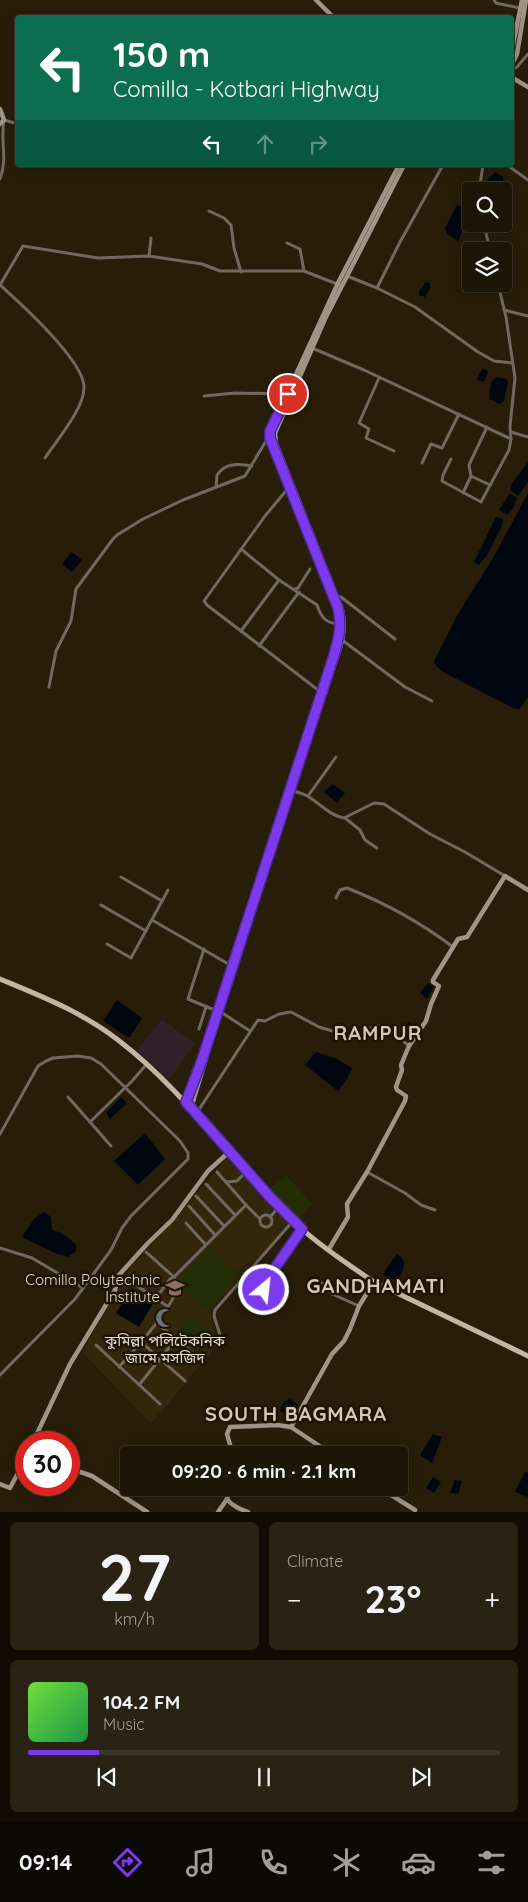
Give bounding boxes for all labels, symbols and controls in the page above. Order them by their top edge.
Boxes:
text: 150 m [113,32,210,76]
icon: left [30,35,95,100]
text: Comilla - Kotbari Highway [113,75,380,103]
icon: left [198,130,226,158]
icon: ahead [251,130,279,158]
icon: right [304,130,332,158]
map controls [462,182,512,292]
button: search [462,182,512,232]
button: layers [462,242,512,292]
pin [267,373,309,415]
icon: arrive [274,380,302,408]
district label: RAMPUR [334,1020,422,1045]
position arrow [237,1263,289,1315]
place label: Comilla Polytechnic Institute [25,1270,160,1306]
district label: GANDHAMATI [306,1273,446,1298]
school or university icon: Comilla Polytechnic Institute [164,1277,186,1299]
mosque icon: কুমিল্লা পলিটেকনিক জামে মসজিদ [154,1307,176,1329]
place label: কুমিল্লা পলিটেকনিক জামে মসজিদ [104,1331,226,1367]
district label: SOUTH BAGMARA [205,1401,387,1426]
speed limit sign: 30 [15,1431,80,1496]
text: 09:20 · 6 min · 2.1 km [172,1459,356,1483]
text: 27 [98,1536,171,1617]
text: Climate [287,1551,343,1571]
text: 23° [364,1575,421,1623]
text: − [287,1582,302,1617]
text: + [484,1582,500,1617]
text: km/h [114,1609,155,1629]
text: 104.2 FM [103,1690,180,1714]
text: Music [103,1714,145,1734]
icon: previous [93,1763,121,1791]
icon: pause [250,1763,278,1791]
icon: next [407,1763,435,1791]
icon: directions [110,1845,145,1880]
icon: music [183,1845,218,1880]
icon: phone [256,1845,291,1880]
icon: climate [329,1845,364,1880]
icon: car [401,1845,436,1880]
icon: filters [474,1845,509,1880]
text: 09:14 [19,1848,72,1876]

